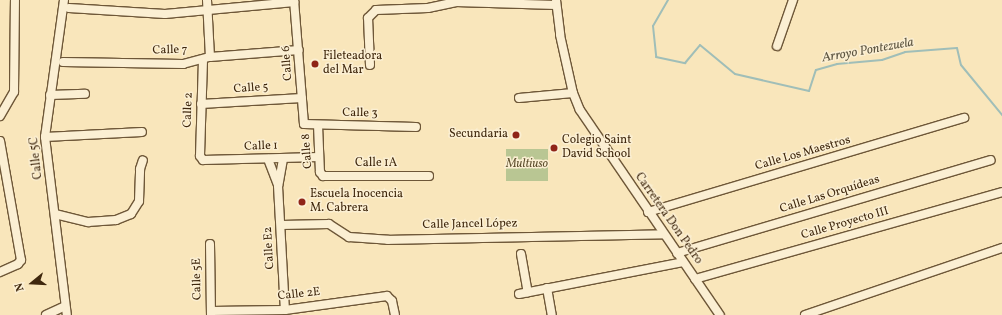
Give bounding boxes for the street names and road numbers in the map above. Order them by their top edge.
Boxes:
street label: Calle 7 [152,43,188,59]
street label: Calle 6 [280,45,296,81]
street label: Calle 5 [233,81,269,97]
street label: Calle 2 [181,92,197,128]
street label: Calle 3 [342,106,378,122]
street label: Calle 8 [300,133,316,169]
street label: Calle Los Maestros [754,134,852,174]
street label: Calle 5C [28,136,46,180]
street label: Calle 1 [244,139,278,155]
street label: Calle 1A [355,157,397,171]
street label: Carretera Don Pedro [631,171,705,267]
street label: Calle Las Orquídeas [778,173,882,217]
street label: Calle Proyecto III [800,205,890,243]
street label: Calle Jancel López [422,217,518,233]
street label: Calle E2 [262,226,278,270]
street label: Calle 5E [190,258,206,300]
street label: Calle 2E [277,286,321,304]

